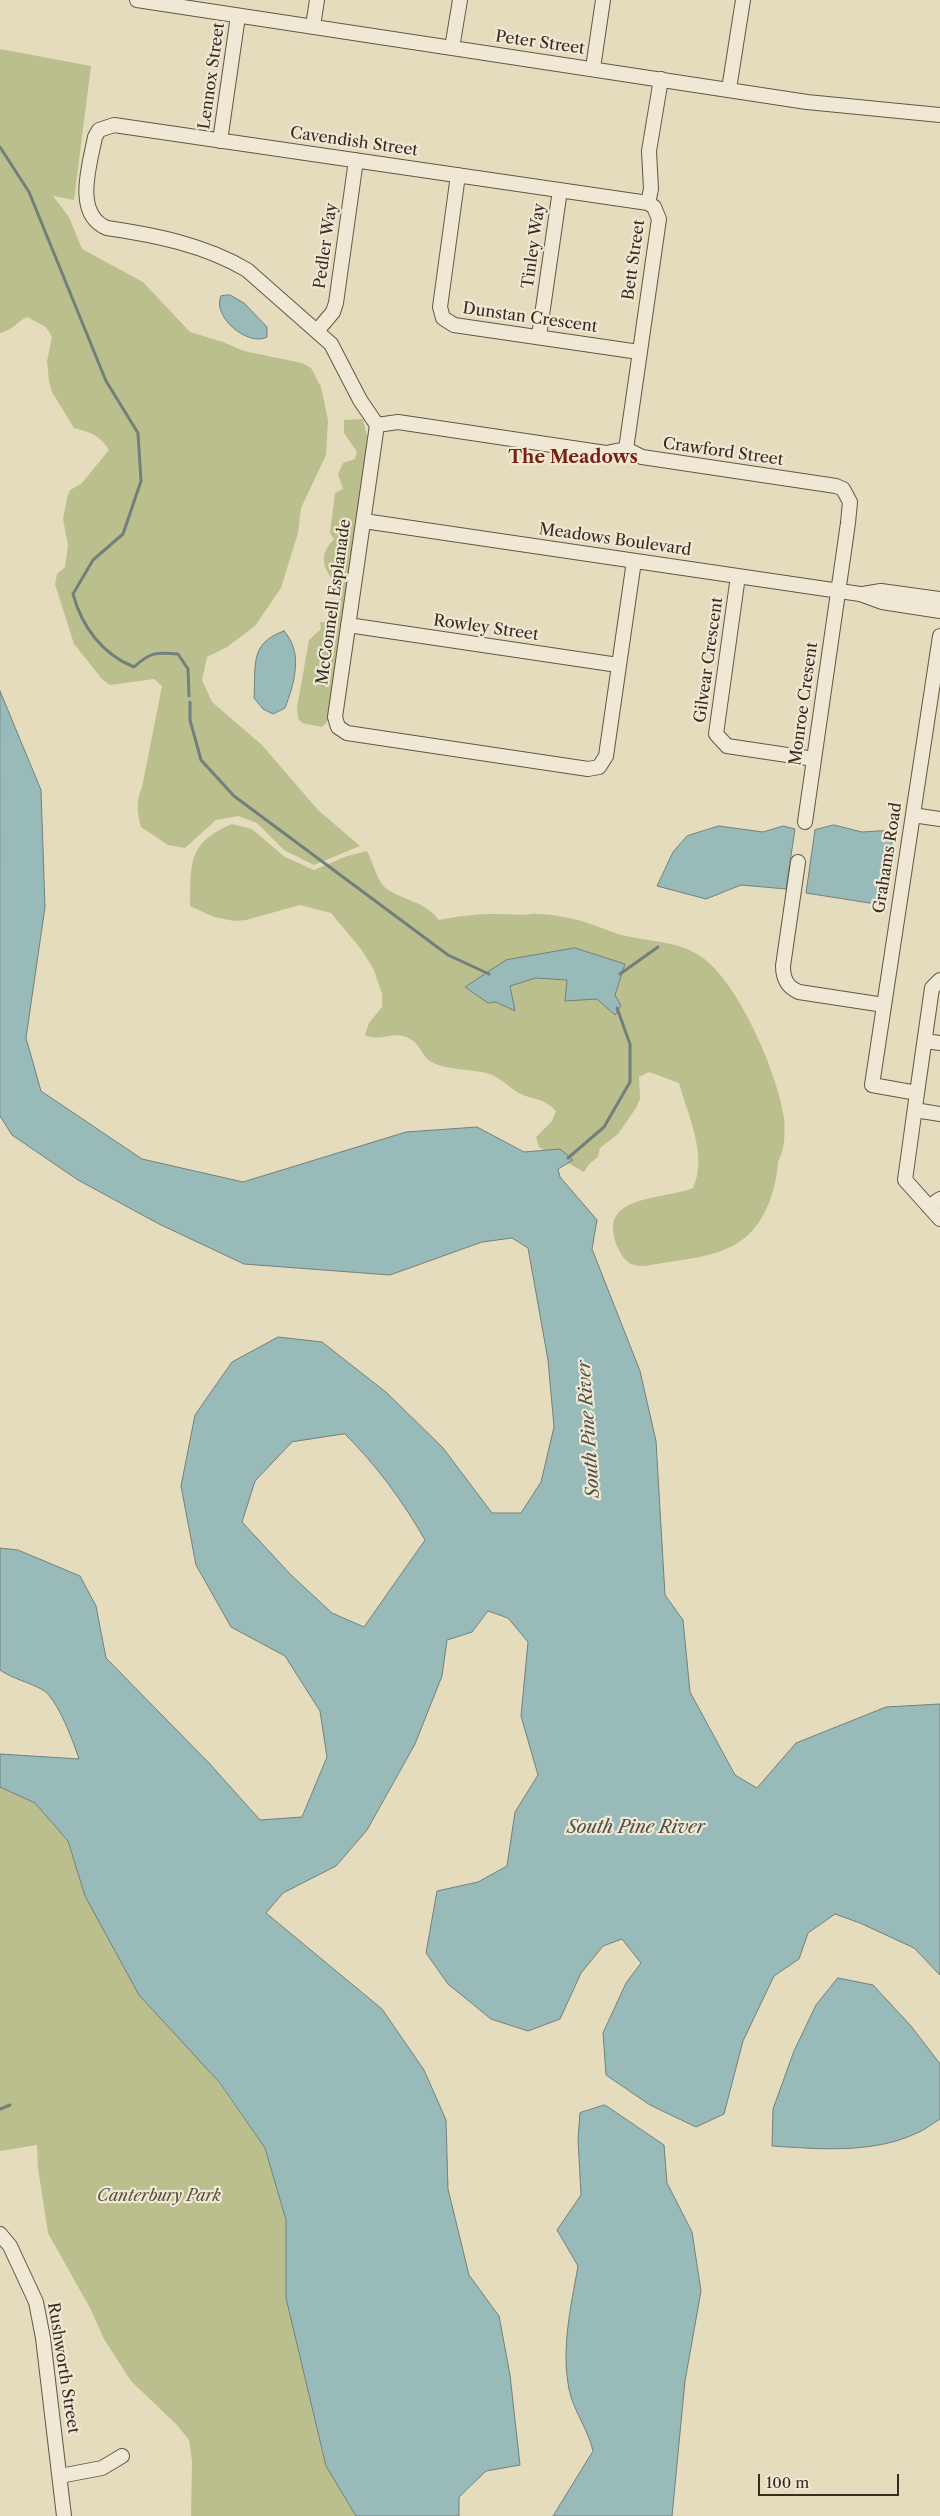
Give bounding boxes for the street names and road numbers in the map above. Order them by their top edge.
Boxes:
street label: Lennox Street [195,21,229,131]
street label: Peter Street [494,27,586,59]
street label: Cavendish Street [289,124,419,160]
street label: Pedler Way [310,202,342,290]
street label: Tinley Way [518,202,550,290]
street label: Bett Street [619,219,649,301]
street label: Dunstan Crescent [461,299,599,337]
street label: Crawford Street [662,434,784,470]
street label: McConnell Esplanade [313,518,355,686]
street label: Meadows Boulevard [538,520,692,560]
street label: Gilvear Crescent [691,596,727,724]
street label: Rowley Street [432,611,540,645]
street label: Monroe Cresent [786,641,822,767]
street label: Grahams Road [870,801,906,915]
street label: Rushworth Street [43,2301,83,2435]

